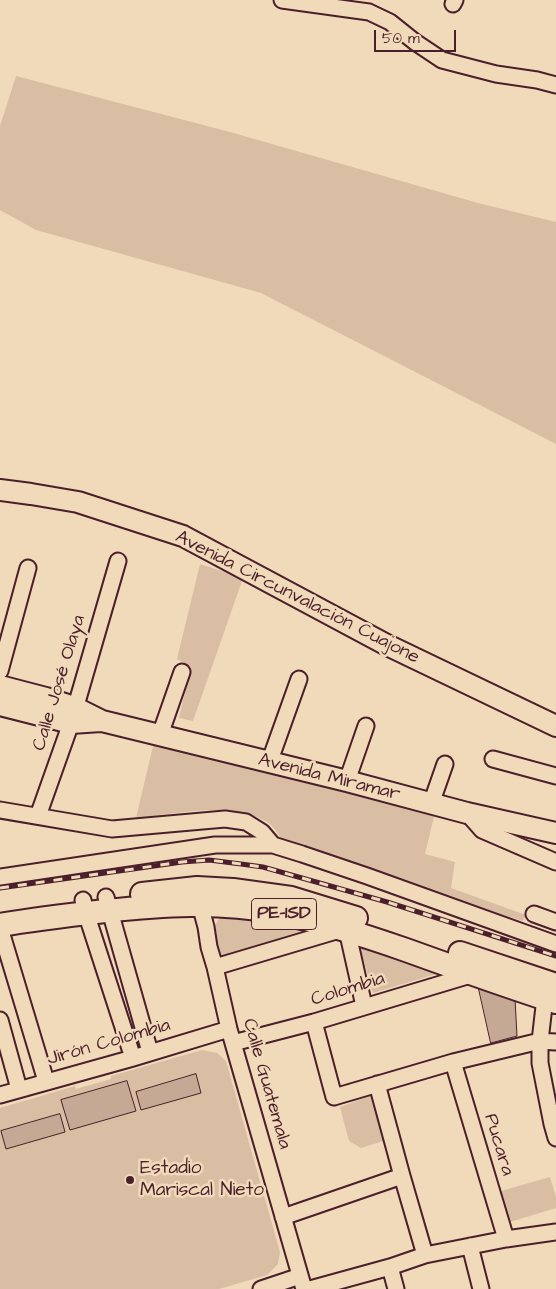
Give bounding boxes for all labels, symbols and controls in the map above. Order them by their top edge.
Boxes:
scale bar [376,20,458,52]
text: 50 m [382,28,420,49]
street label: Avenida Circunvalación Cuajone [171,526,423,670]
street label: Calle José Olaya [29,612,91,754]
street label: Avenida Miramar [256,749,402,807]
road number: PE-1SD [252,899,316,930]
street label: Colombia [308,968,388,1012]
street label: Jirón Colombia [45,1015,173,1071]
street label: Calle Guatemala [237,1016,295,1152]
street label: Pucara [478,1111,518,1179]
place label: Estadio Mariscal Nieto [140,1158,264,1202]
marker: Estadio Mariscal Nieto [124,1174,136,1186]

